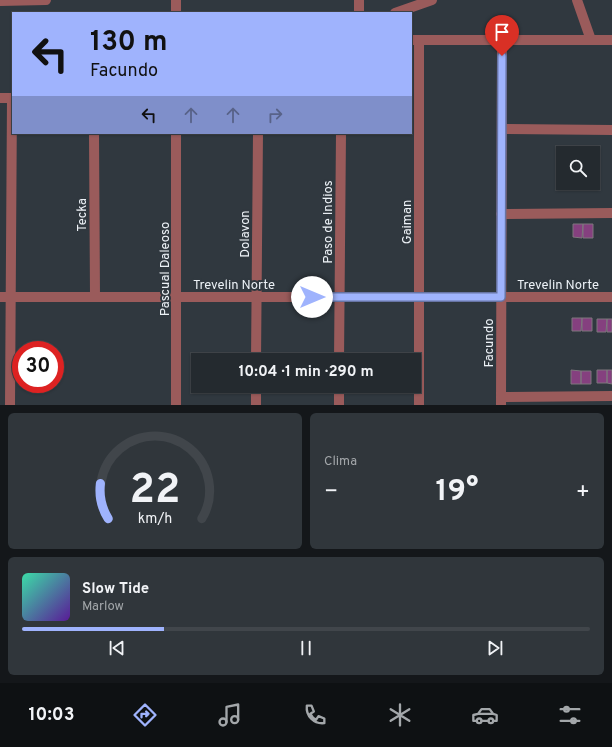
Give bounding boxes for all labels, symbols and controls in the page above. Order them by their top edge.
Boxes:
pin [485,15,519,56]
icon: arrive [491,21,513,43]
text: 130 m [90,25,168,61]
icon: left [24,28,76,80]
text: Facundo [90,60,158,83]
icon: left [138,104,160,126]
icon: ahead [180,104,202,126]
icon: ahead [222,104,244,126]
icon: right [264,104,286,126]
map controls [556,146,600,190]
button: search [556,146,600,190]
street label: Paso de Indios [321,180,337,264]
street label: Tecka [75,198,91,232]
street label: Gaiman [400,200,416,244]
street label: Dolavon [238,210,254,258]
street label: Pascual Daleoso [158,222,174,316]
position arrow [291,276,333,318]
street label: Trevelin Norte [193,278,275,294]
street label: Trevelin Norte [517,278,599,294]
street label: Facundo [482,318,498,368]
speed limit sign: 30 [12,341,64,393]
text: 10:04 · 1 min · 290 m [238,363,374,382]
text: Clima [324,454,357,470]
text: 22 [130,465,180,518]
text: 19° [436,474,478,511]
text: − [324,479,338,506]
text: + [576,479,590,506]
text: km/h [138,510,172,528]
text: Slow Tide [82,580,149,599]
text: Marlow [82,599,124,615]
icon: previous [106,637,128,659]
icon: pause [295,637,317,659]
icon: next [484,637,506,659]
icon: directions [131,701,159,729]
icon: music [216,701,244,729]
icon: phone [301,701,329,729]
icon: climate [386,701,414,729]
icon: car [471,701,499,729]
icon: filters [556,701,584,729]
text: 10:03 [28,704,74,727]

